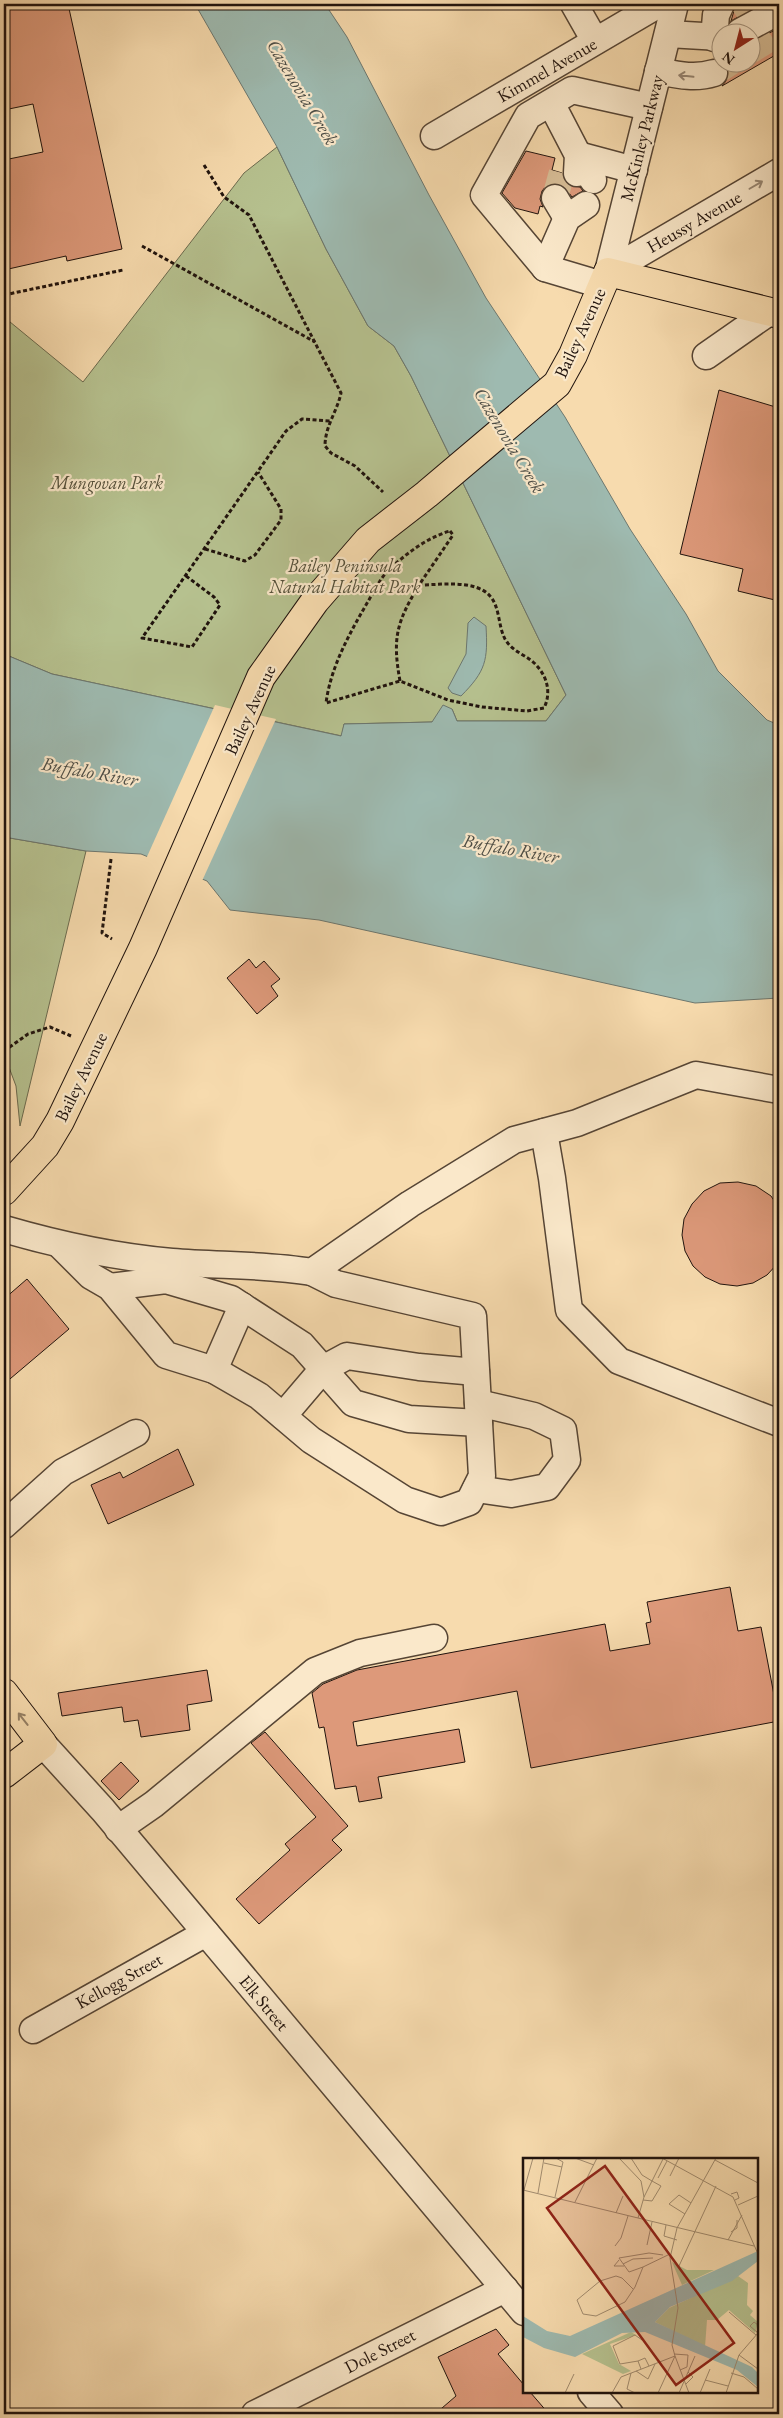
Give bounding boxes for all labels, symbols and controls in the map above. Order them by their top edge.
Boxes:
north arrow [710,22,760,72]
street label: Kimmel Avenue [493,32,601,107]
water label: Cazenovia Creek [261,35,344,150]
text: N [718,48,738,69]
one-way arrow [679,71,695,81]
street label: McKinley Parkway [615,72,668,204]
one-way arrow [749,180,763,190]
street label: Heussy Avenue [642,185,745,258]
street label: Bailey Avenue [549,284,610,381]
water label: Cazenovia Creek [468,383,551,498]
park label: Mungovan Park [50,471,163,495]
park label: Bailey Peninsula Natural Habitat Park [268,554,421,598]
street label: Bailey Avenue [219,661,280,758]
water label: Buffalo River [39,751,141,792]
water label: Buffalo River [460,828,562,869]
street label: Bailey Avenue [49,1028,112,1125]
one-way arrow [18,1712,29,1725]
street label: Kellogg Street [71,1947,166,2014]
street label: Elk Street [234,1970,295,2036]
inset map [523,2158,758,2393]
street label: Dole Street [340,2323,419,2378]

